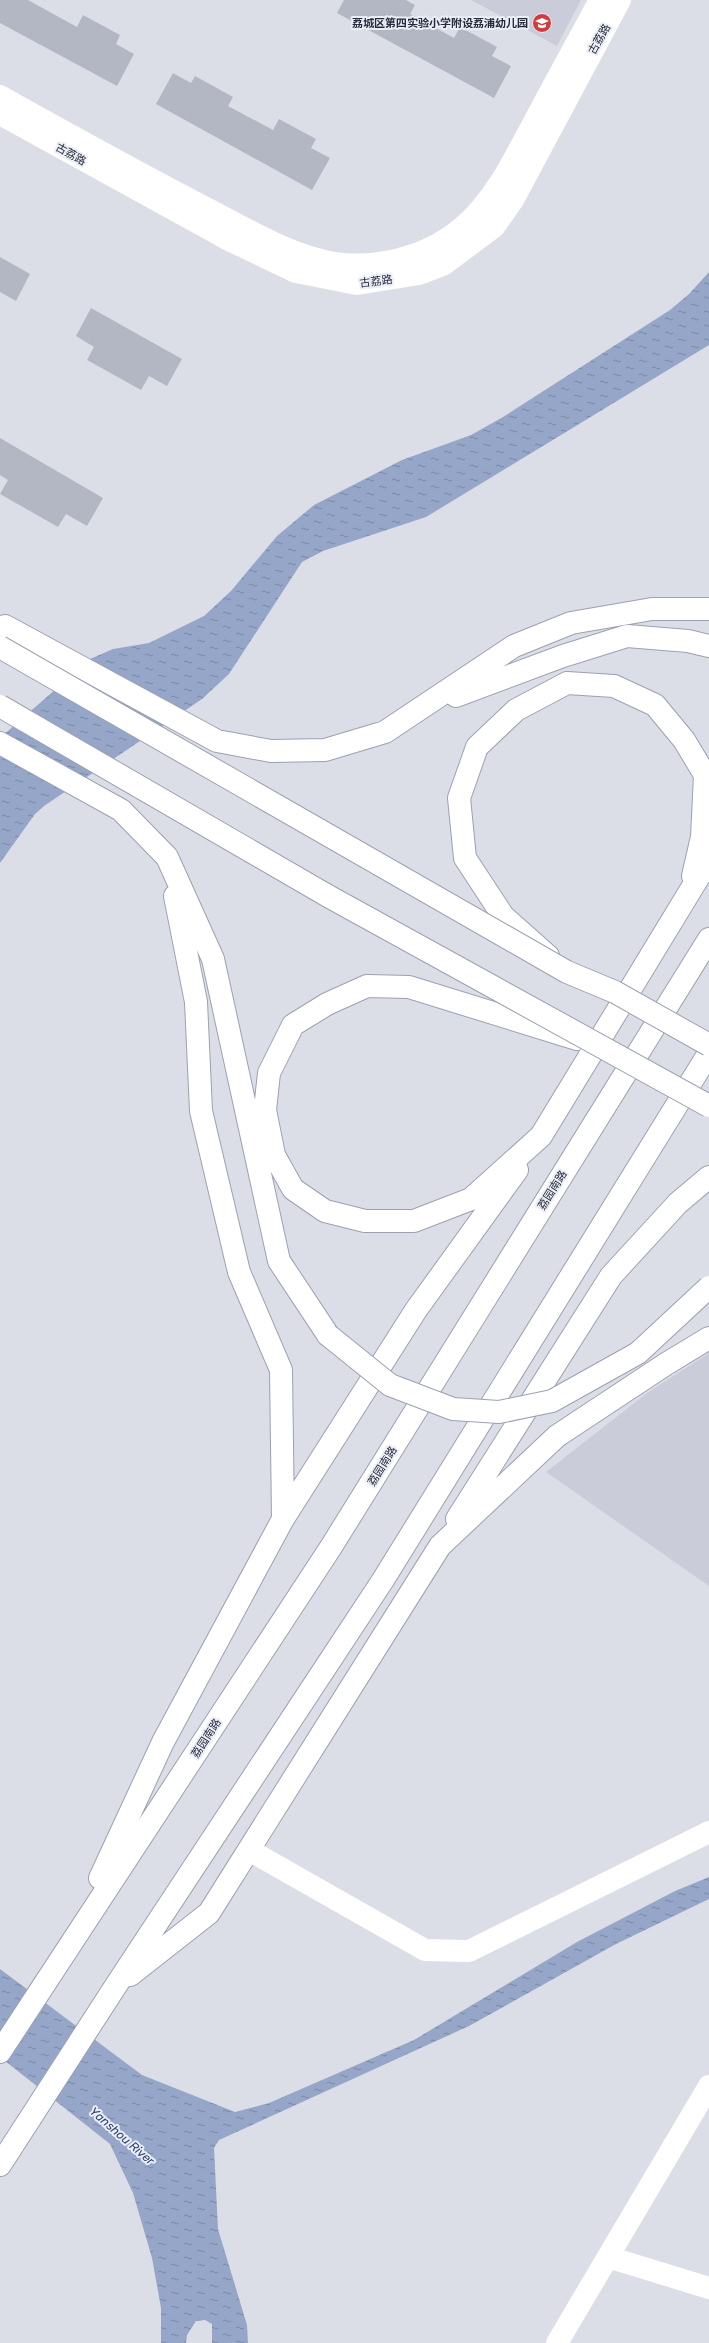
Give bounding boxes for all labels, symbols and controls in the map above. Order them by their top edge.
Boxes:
school or university icon: 荔城区第四实验小学附设荔浦幼儿园 [531,12,553,34]
place label: 荔城区第四实验小学附设荔浦幼儿园 [352,17,528,30]
street label: 古荔路 [586,22,613,57]
street label: 古荔路 [53,141,88,168]
street label: 古荔路 [359,273,393,290]
street label: 荔园南路 [535,1168,570,1212]
street label: 荔园南路 [365,1444,400,1488]
street label: 荔园南路 [189,1716,224,1760]
water label: Yanshou River [87,2104,157,2168]

